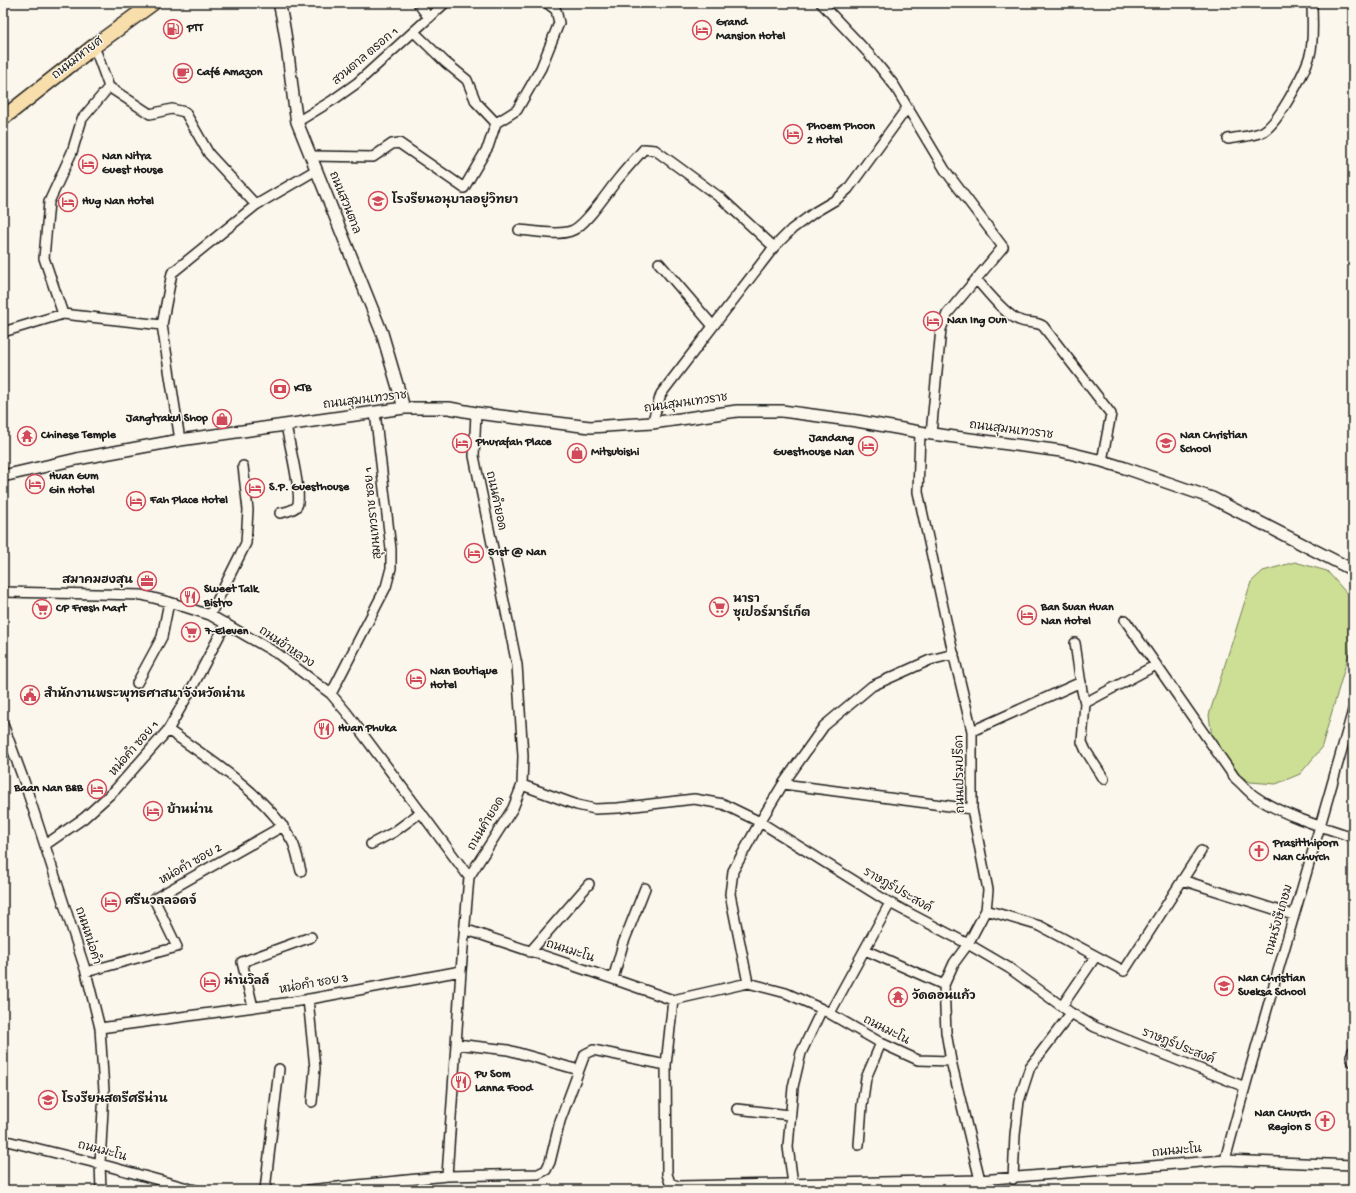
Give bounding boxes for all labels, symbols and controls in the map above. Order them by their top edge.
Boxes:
place label: Grand Mansion Hotel [716,16,786,44]
fuel station icon: PTT [162,18,184,40]
hotel icon: Grand Mansion Hotel [691,19,713,41]
place label: PTT [186,22,204,36]
street label: สวนตาล ตรอก 1 [330,25,402,89]
street label: ถนนมหายศ [50,34,107,83]
cafe icon: Café Amazon [172,62,194,84]
place label: Café Amazon [196,66,263,80]
place label: Phoem Phoon 2 Hotel [806,120,875,148]
hotel icon: Phoem Phoon 2 Hotel [782,123,804,145]
place label: Nan Nitra Guest House [102,150,164,178]
hotel icon: Nan Nitra Guest House [77,153,99,175]
street label: ถนนสวนตาล [325,170,363,236]
school or university icon: โรงรียนอนุบาลอยู่วิทยา [367,190,389,212]
hotel icon: Hug Nan Hotel [57,191,79,213]
place label: โรงรียนอนุบาลอยู่วิทยา [391,191,519,208]
place label: Hug Nan Hotel [82,195,154,209]
hotel icon: Nan Ing Oun [922,310,944,332]
place label: Nan Ing Oun [947,314,1007,328]
bank icon: KTB [269,378,291,400]
place label: KTB [293,382,312,396]
street label: ถนนสุมนเทวราช [322,389,408,413]
street label: ถนนสุมนเทวราช [643,391,729,417]
shop icon: Jangtrakul Shop [211,408,233,430]
place label: Jangtrakul Shop [125,412,208,426]
street label: ถนนสุมนเทวราช [968,419,1054,443]
temple icon: Chinese Temple [16,425,38,447]
place label: Chinese Temple [40,429,117,443]
place label: Nan Christian School [1180,429,1247,457]
hotel icon: Phurafah Place [451,432,473,454]
place label: Jandang Guesthouse Nan [773,432,854,460]
school or university icon: Nan Christian School [1155,432,1177,454]
hotel icon: Jandang Guesthouse Nan [857,435,879,457]
place label: Phurafah Place [475,436,552,450]
shop icon: Mitsubishi [566,442,588,464]
place label: Mitsubishi [591,446,640,460]
street label: สุมนเทวราช ซอย 1 [362,466,386,560]
place label: Huan Gum Gin Hotel [49,470,99,498]
street label: ถนนคำยอด [482,470,510,532]
hotel icon: Huan Gum Gin Hotel [24,473,46,495]
hotel icon: S.P. Guesthouse [244,477,266,499]
place label: S.P. Guesthouse [269,481,350,495]
hotel icon: Fah Place Hotel [125,490,147,512]
place label: Fah Place Hotel [149,494,228,508]
hotel icon: 51st @ Nan [463,542,485,564]
place label: 51st @ Nan [488,546,547,560]
office icon: สมาคมฮงสุน [136,570,158,592]
place label: สมาคมฮงสุน [62,574,133,588]
place label: Sweet Talk Bistro [203,583,260,611]
restaurant icon: Sweet Talk Bistro [179,586,201,608]
place label: นารา ซุเปอร์มาร์เก็ต [733,593,810,621]
supermarket icon: นารา ซุเปอร์มาร์เก็ต [708,596,730,618]
supermarket icon: CP Fresh Mart [31,598,53,620]
place label: Ban Suan Huan Nan Hotel [1040,601,1114,629]
place label: CP Fresh Mart [55,602,127,616]
hotel icon: Ban Suan Huan Nan Hotel [1016,604,1038,626]
supermarket icon: 7-Eleven [180,621,202,643]
street label: ถนนข้าหลวง [256,623,318,672]
place label: 7-Eleven [204,625,249,639]
place label: Nan Boutique Hotel [430,665,498,693]
hotel icon: Nan Boutique Hotel [405,668,427,690]
public building icon: สำนักงานพระพุทธศาสนาจังหวัดน่าน [19,684,41,706]
place label: สำนักงานพระพุทธศาสนาจังหวัดน่าน [44,685,245,702]
street label: หน่อคำ ซอย 1 [105,717,163,779]
restaurant icon: Huan Phuka [313,718,335,740]
place label: Huan Phuka [338,722,398,736]
street label: ถนนเปรมปรีดา [951,735,969,813]
hotel icon: Baan Nan B&B [86,778,108,800]
place label: Baan Nan B&B [13,782,84,796]
street label: ถนนคำยอด [464,794,509,853]
hotel icon: บ้านน่าน [142,800,164,822]
place label: บ้านน่าน [167,801,213,818]
place label: Prasitthiporn Nan Church [1272,837,1339,865]
street label: หน่อคำ ซอย 2 [156,839,225,888]
church icon: Prasitthiporn Nan Church [1248,840,1270,862]
street label: ราษฎร์ประสงค์ [860,863,935,916]
street label: ถนนรังษีเกษม [1261,883,1297,957]
hotel icon: ศรีนวลลอดจ์ [100,891,122,913]
place label: ศรีนวลลอดจ์ [125,892,197,909]
street label: ถนนหน่อคำ [71,905,106,967]
street label: ถนนมะโน [544,935,597,967]
street label: หน่อคำ ซอย 3 [278,969,350,998]
hotel icon: น่านวิลล์ [199,971,221,993]
place label: น่านวิลล์ [224,972,269,989]
place label: Nan Christian Sueksa School [1238,972,1306,1000]
school or university icon: Nan Christian Sueksa School [1213,975,1235,997]
temple icon: วัดดอนแก้ว [887,986,909,1008]
place label: วัดดอนแก้ว [912,988,976,1004]
street label: ถนนมะโน [861,1011,913,1049]
street label: ราษฎร์ประสงค์ [1140,1023,1218,1068]
place label: Pu Som Lanna Food [474,1068,535,1096]
restaurant icon: Pu Som Lanna Food [450,1071,472,1093]
school or university icon: โรงรียนสตรีศรีน่าน [37,1089,59,1111]
place label: โรงรียนสตรีศรีน่าน [61,1090,168,1107]
place label: Nan Church Region 5 [1255,1107,1312,1135]
church icon: Nan Church Region 5 [1314,1110,1336,1132]
street label: ถนนมะโน [76,1136,129,1165]
street label: ถนนมะโน [1151,1140,1203,1161]

